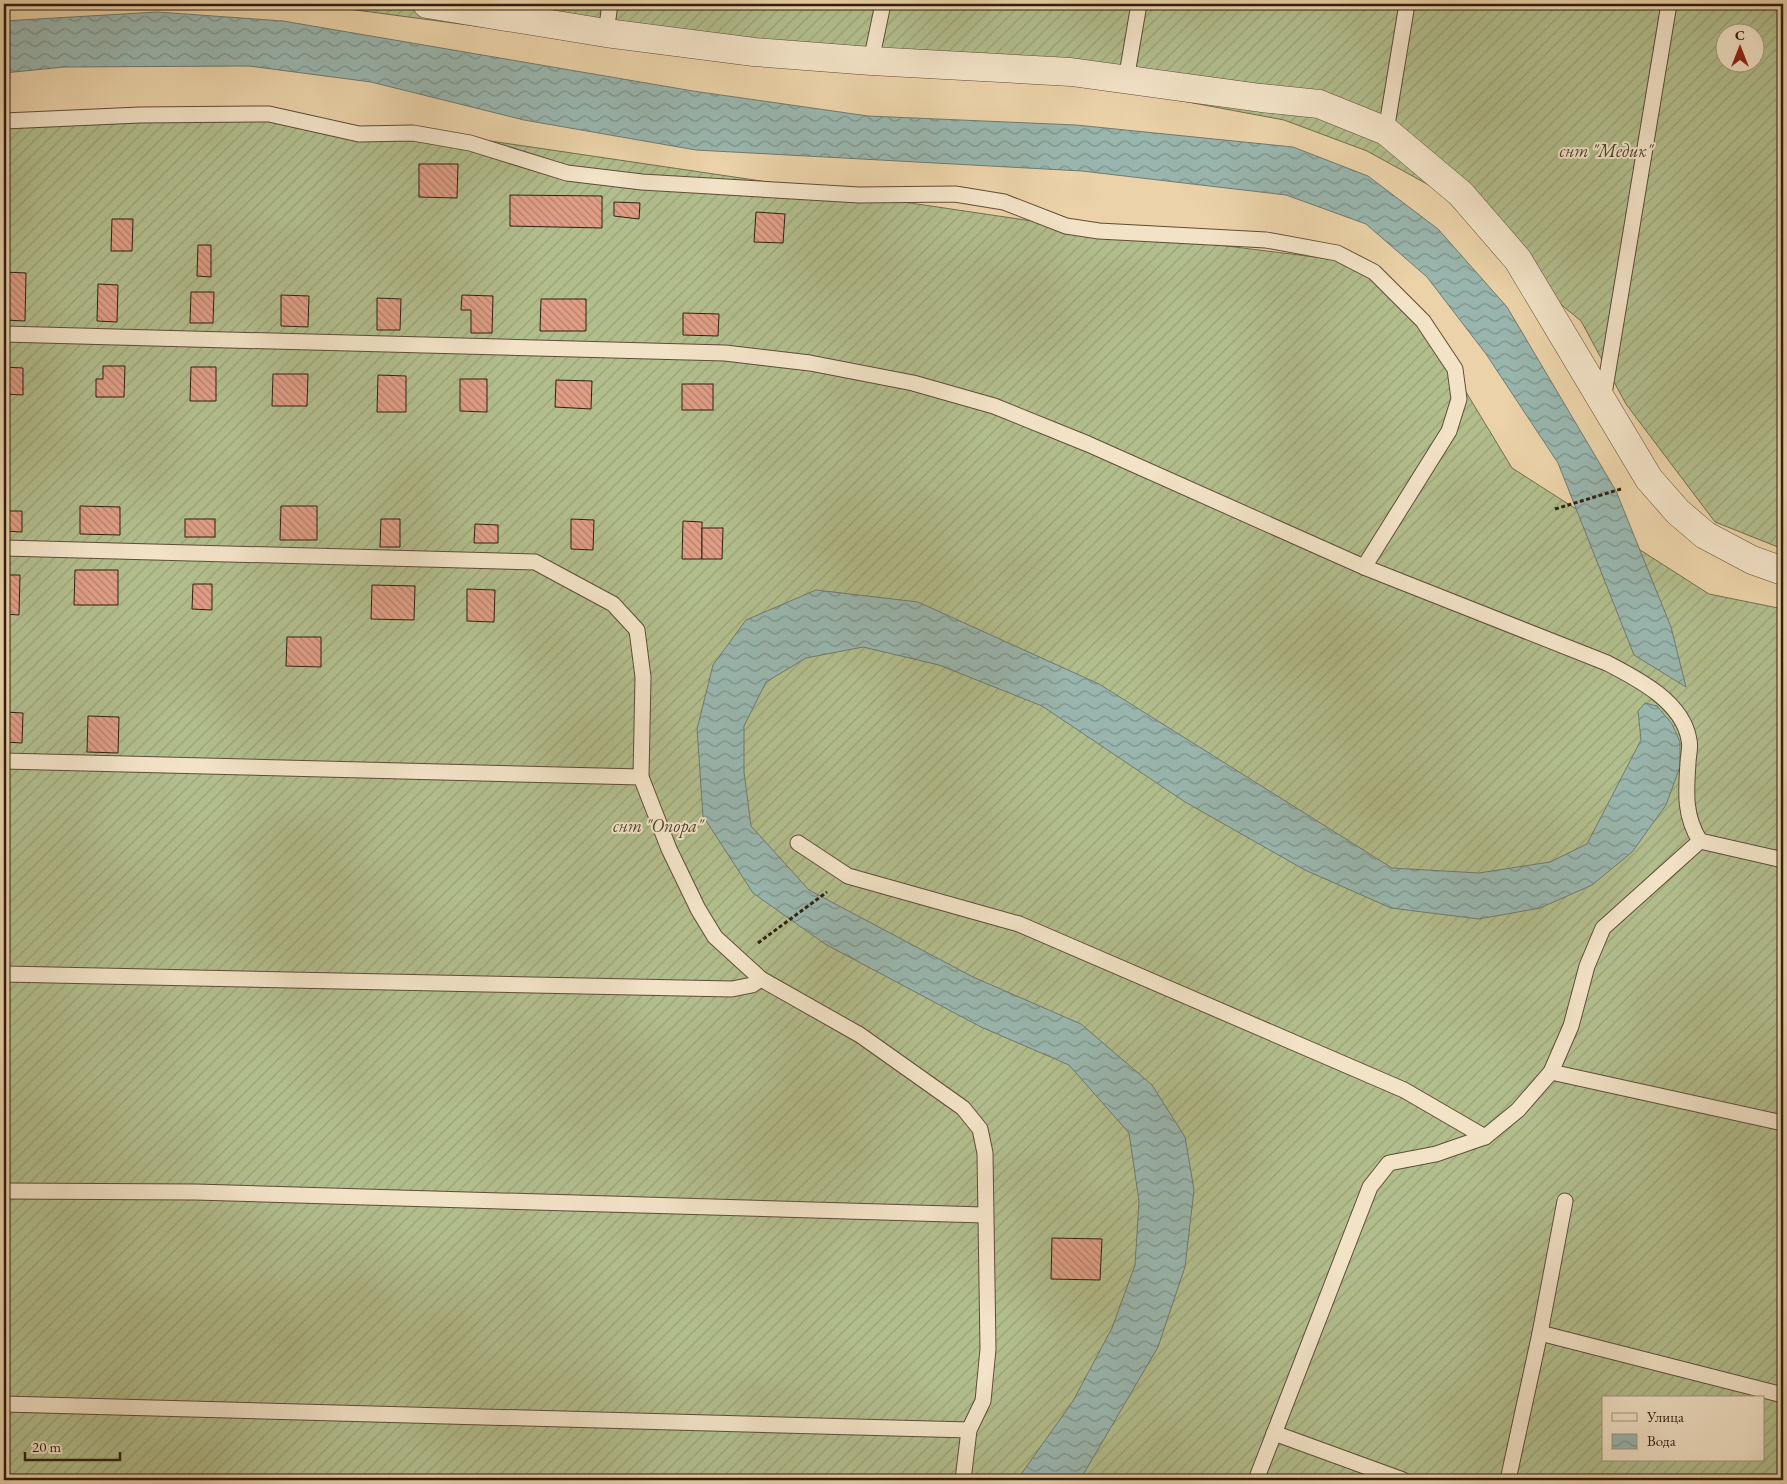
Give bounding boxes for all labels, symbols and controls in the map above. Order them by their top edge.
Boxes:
north arrow [1714,22,1764,72]
text: С [1735,26,1745,44]
park label: снт "Медик" [1559,139,1655,162]
park label: снт "Опора" [613,814,705,838]
legend [1602,1396,1764,1462]
text: Улица [1646,1407,1684,1426]
scale bar [25,1429,120,1461]
text: Вода [1647,1431,1676,1450]
text: 20 m [32,1437,61,1456]

